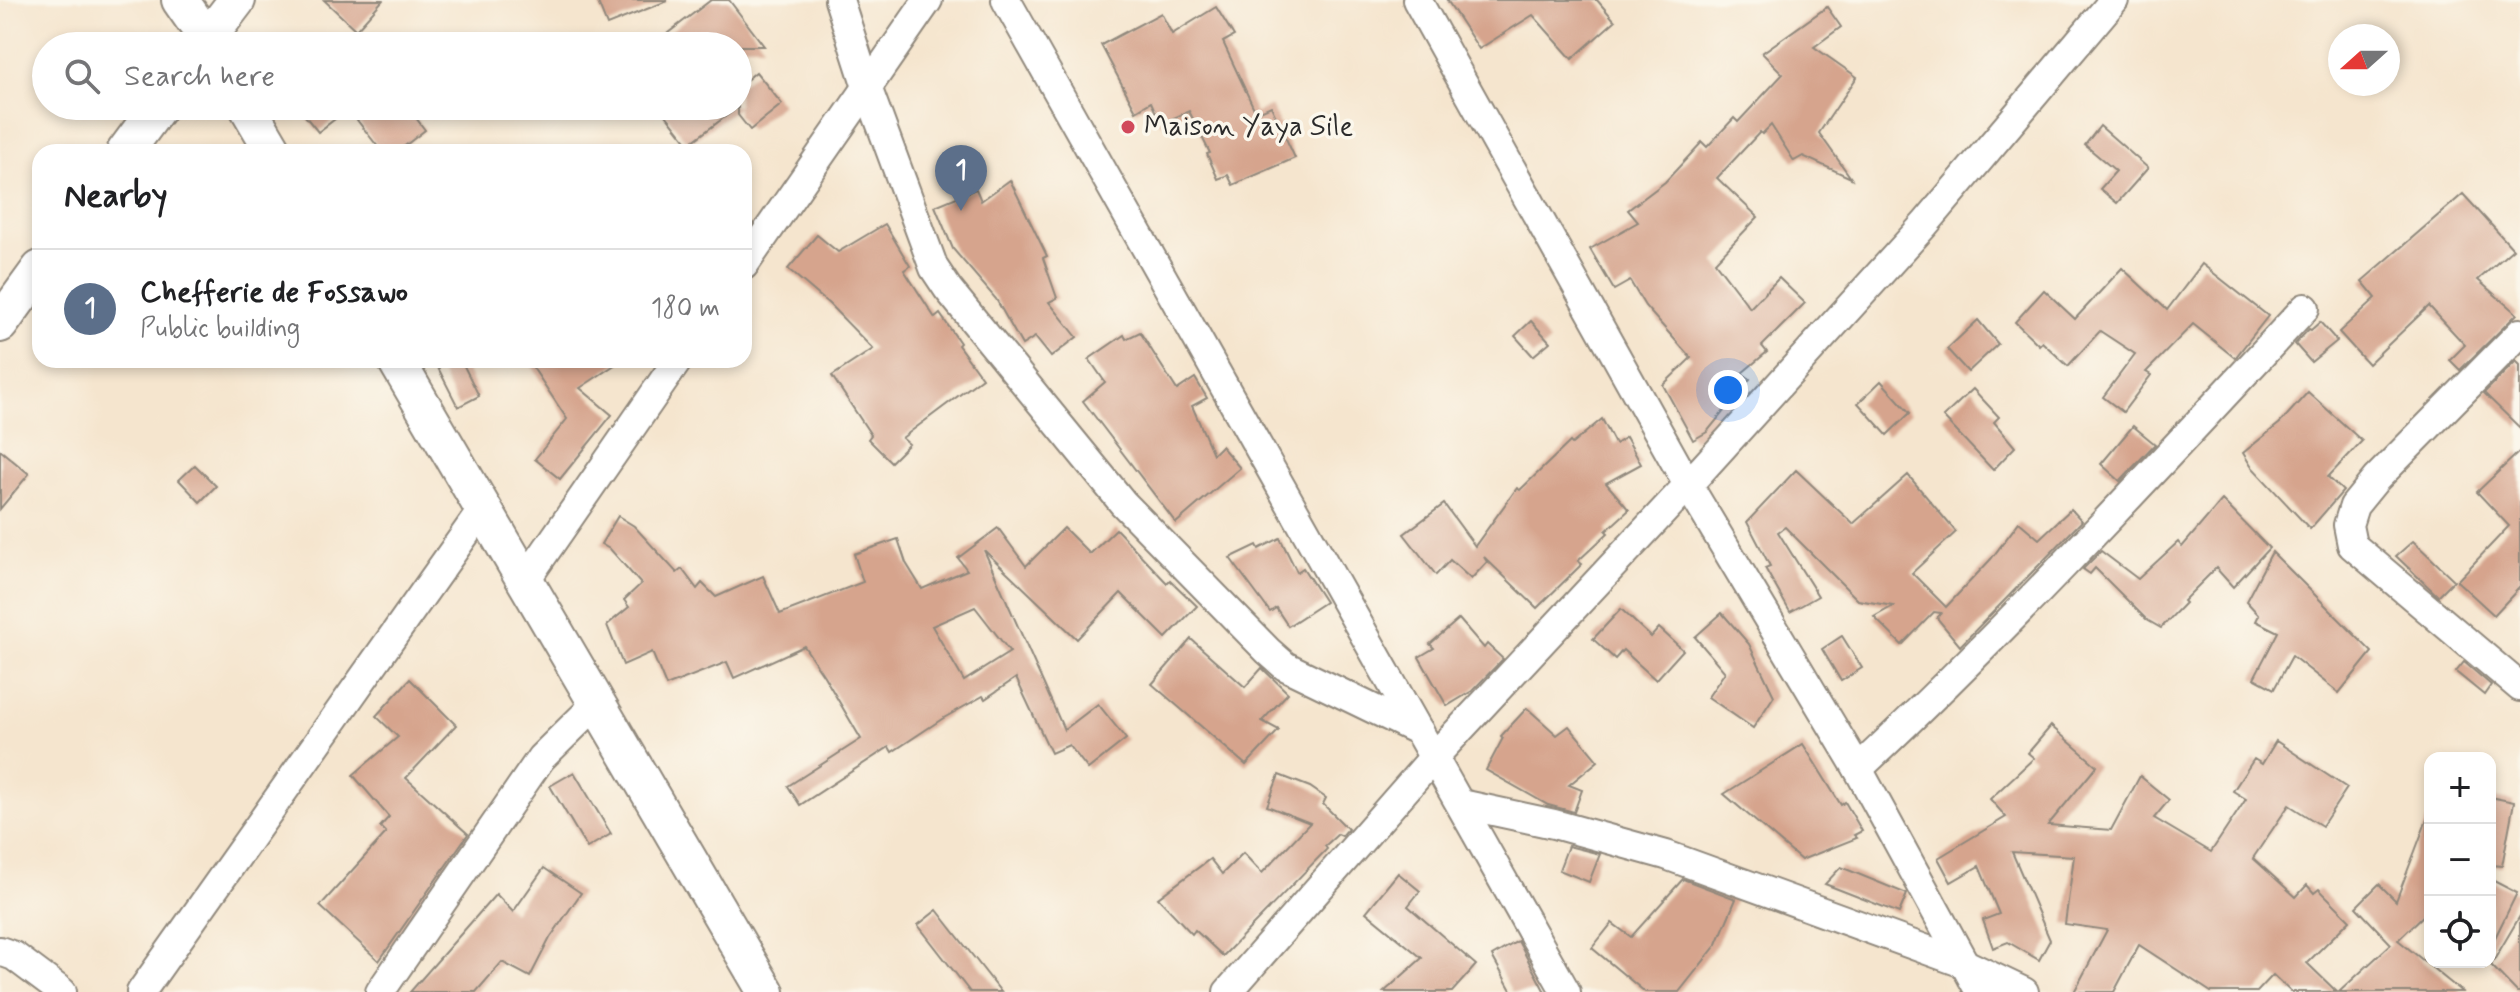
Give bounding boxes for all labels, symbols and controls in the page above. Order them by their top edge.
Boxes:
north arrow [2328,24,2400,96]
search box [32,32,752,120]
icon: search [60,54,104,98]
text: Search here [124,57,275,96]
place label: Maison Yaya Sile [1144,109,1353,146]
marker: Maison Yaya Sile [1119,118,1137,136]
pin: 1 [935,145,987,211]
text: Nearby [64,174,168,219]
text: Chefferie de Fossawo [140,273,408,312]
text: 1 [84,292,96,326]
text: 180 m [651,292,720,326]
text: Public building [140,312,300,346]
your location [1708,370,1748,410]
map controls [2424,752,2496,968]
button: + [2424,752,2496,824]
button: − [2424,824,2496,896]
button: locate [2424,896,2496,968]

